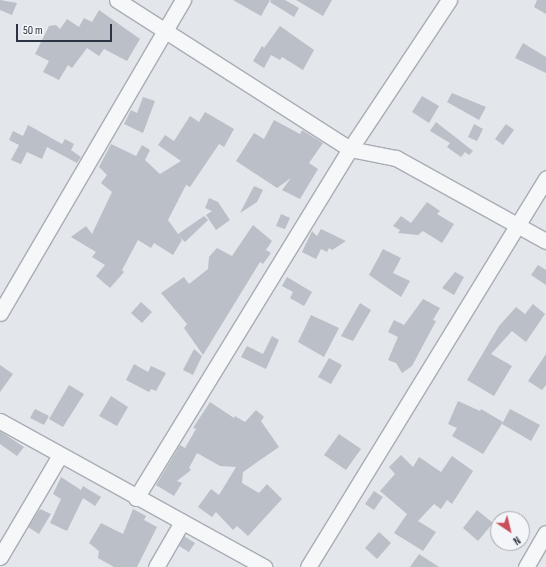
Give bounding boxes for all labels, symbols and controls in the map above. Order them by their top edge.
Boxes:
scale bar [18,16,114,42]
text: 50 m [23,23,43,38]
north arrow [490,511,530,551]
text: N [510,533,523,547]

